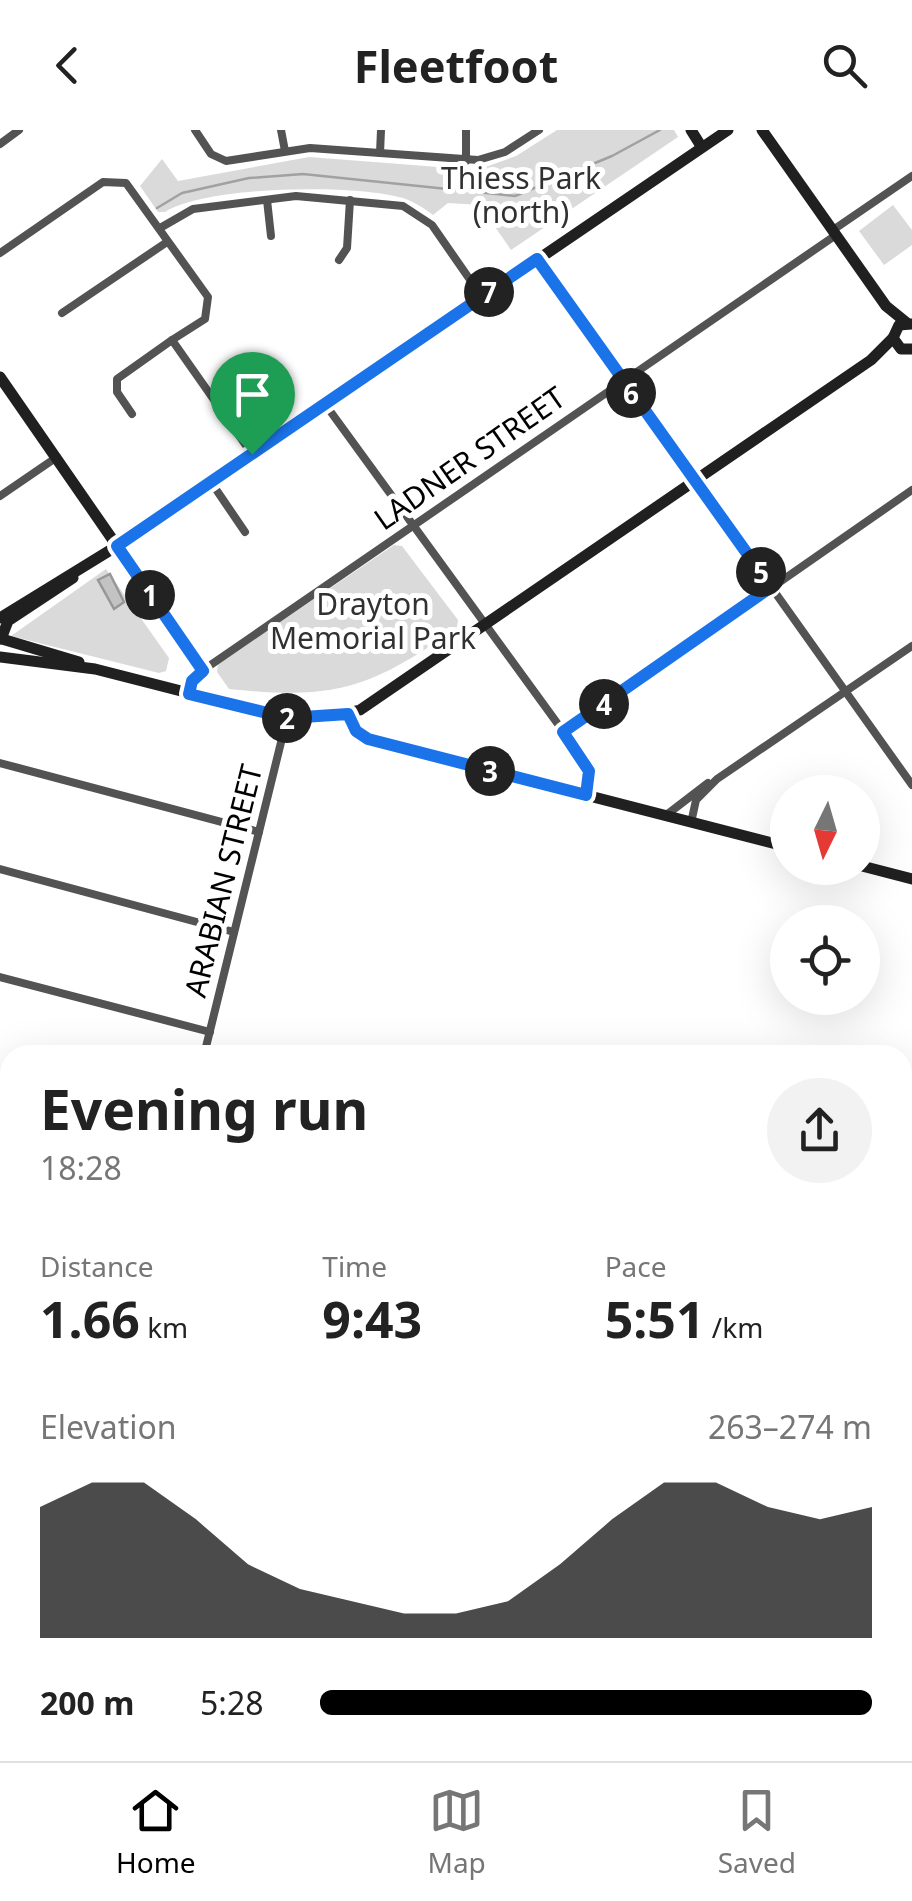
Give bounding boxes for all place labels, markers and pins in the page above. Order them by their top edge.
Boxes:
pin: 7 [464,267,514,317]
pin [210,352,295,455]
pin: 6 [606,368,656,418]
pin: 5 [736,547,786,597]
pin: 1 [125,570,175,620]
pin: 4 [579,679,629,729]
pin: 2 [262,693,312,743]
pin: 3 [465,746,515,796]

